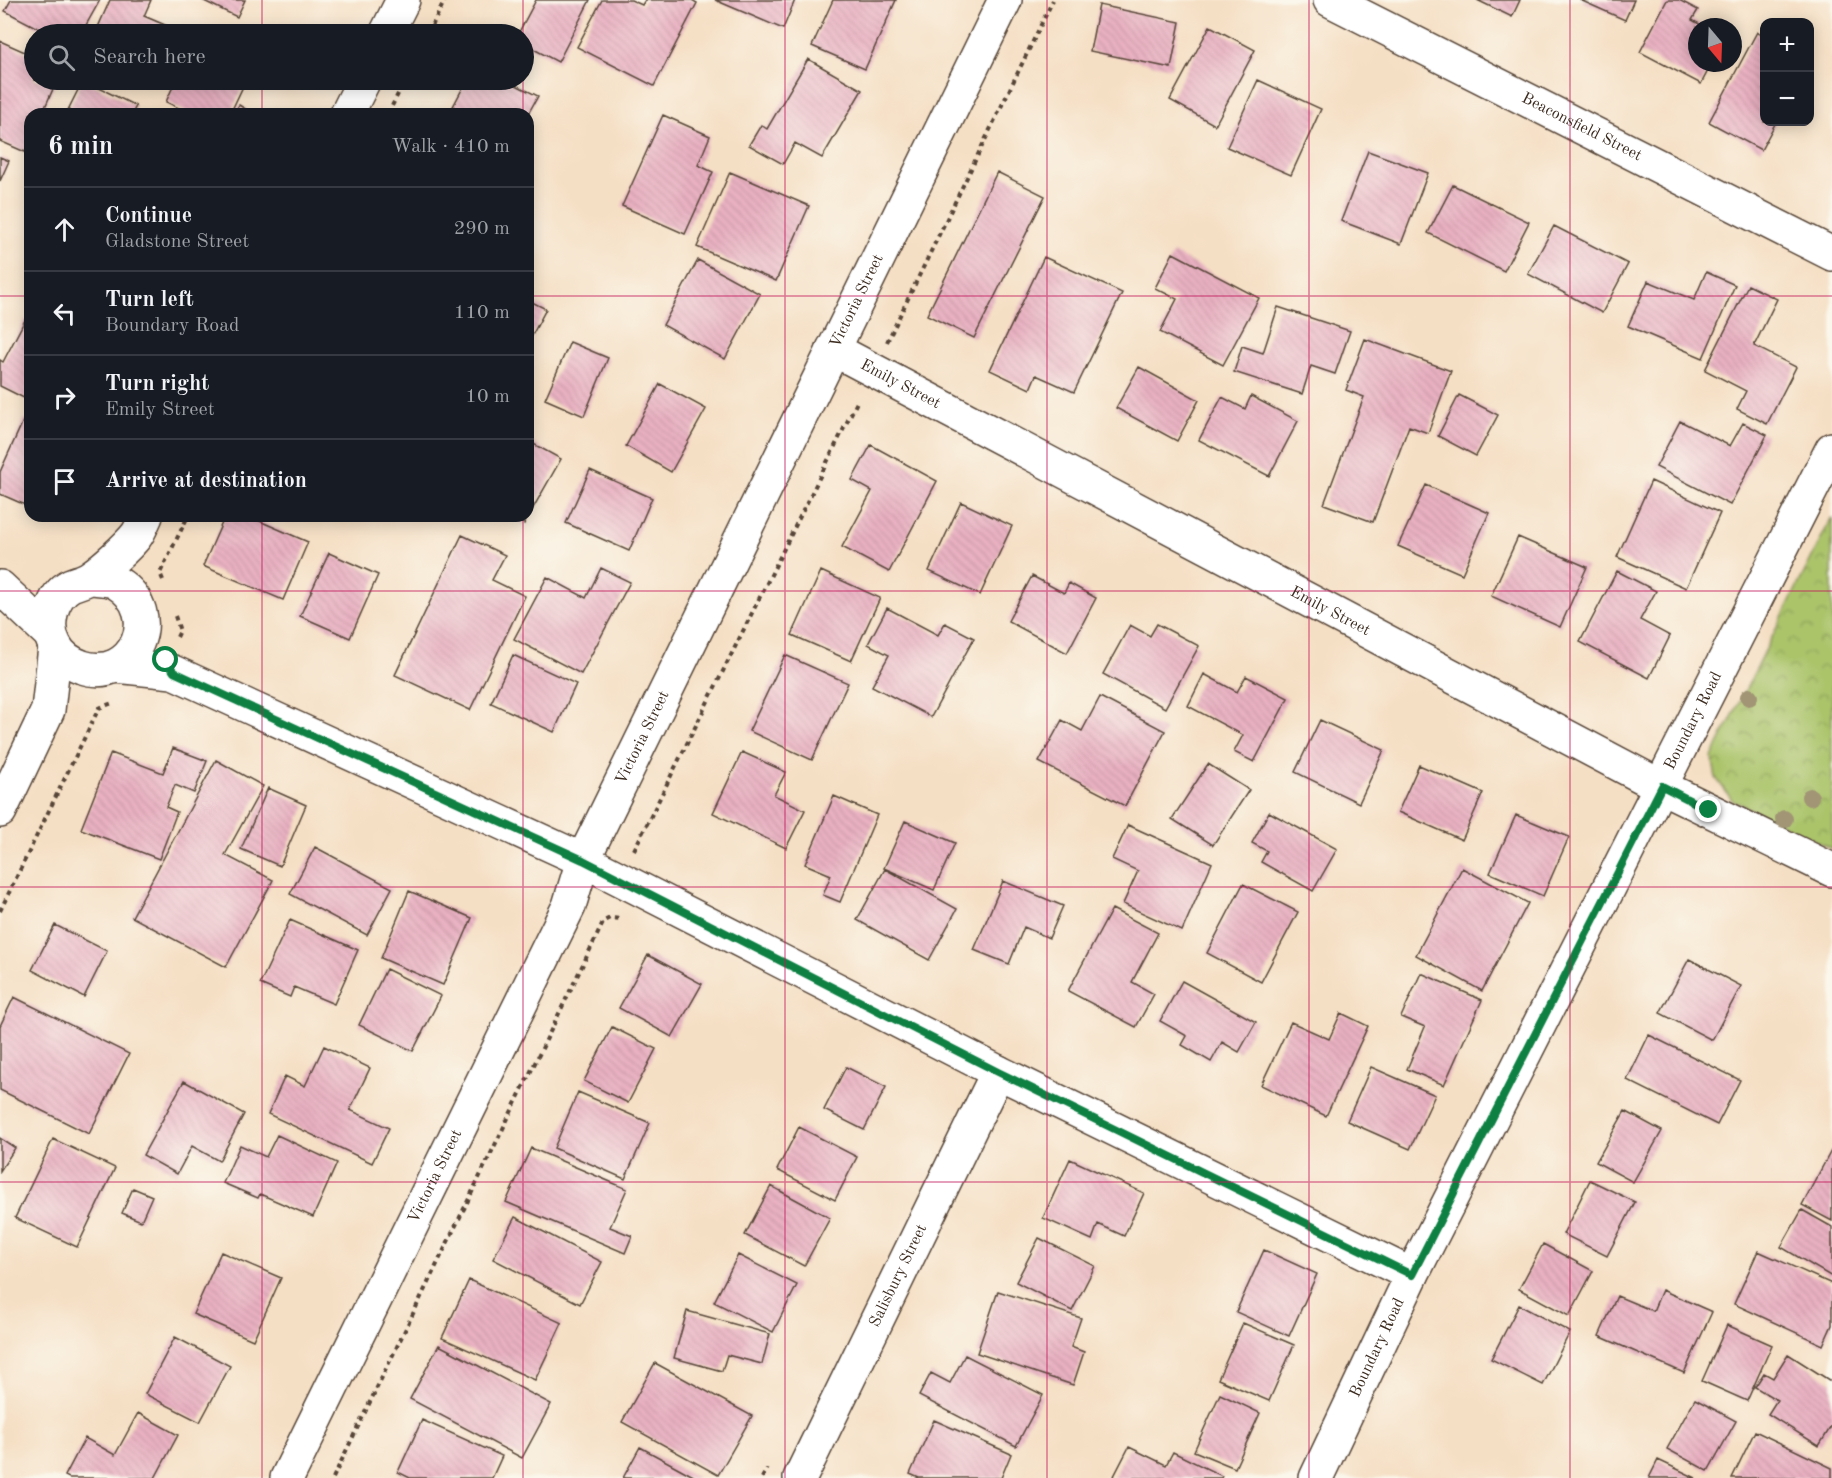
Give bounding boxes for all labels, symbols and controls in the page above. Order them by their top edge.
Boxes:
north arrow [1688,18,1742,72]
map controls [1760,18,1814,126]
button: + [1760,18,1814,72]
search box [24,24,534,90]
icon: search [45,41,78,74]
text: Search here [93,46,206,68]
button: − [1760,72,1814,126]
street label: Beaconsfield Street [1519,90,1645,165]
text: 6 min [48,134,113,160]
text: Walk · 410 m [391,137,510,157]
text: Continue [105,205,192,227]
icon: ahead [48,213,81,246]
text: 290 m [454,219,510,239]
text: Gladstone Street [105,232,249,252]
street label: Victoria Street [827,252,887,351]
text: Turn left [105,289,194,311]
icon: left [48,297,81,330]
text: 110 m [454,303,510,323]
text: Boundary Road [105,316,239,336]
street label: Emily Street [858,357,943,412]
text: Turn right [105,373,209,395]
icon: right [48,381,81,414]
text: 10 m [465,387,510,407]
text: Emily Street [105,400,215,420]
icon: arrive [48,465,81,498]
text: Arrive at destination [105,470,307,492]
street label: Emily Street [1287,584,1373,639]
route start [152,646,178,672]
street label: Boundary Road [1662,669,1725,773]
street label: Victoria Street [613,688,673,787]
route end [1695,796,1721,822]
street label: Victoria Street [406,1127,466,1226]
street label: Salisbury Street [867,1221,931,1330]
street label: Boundary Road [1347,1296,1408,1400]

